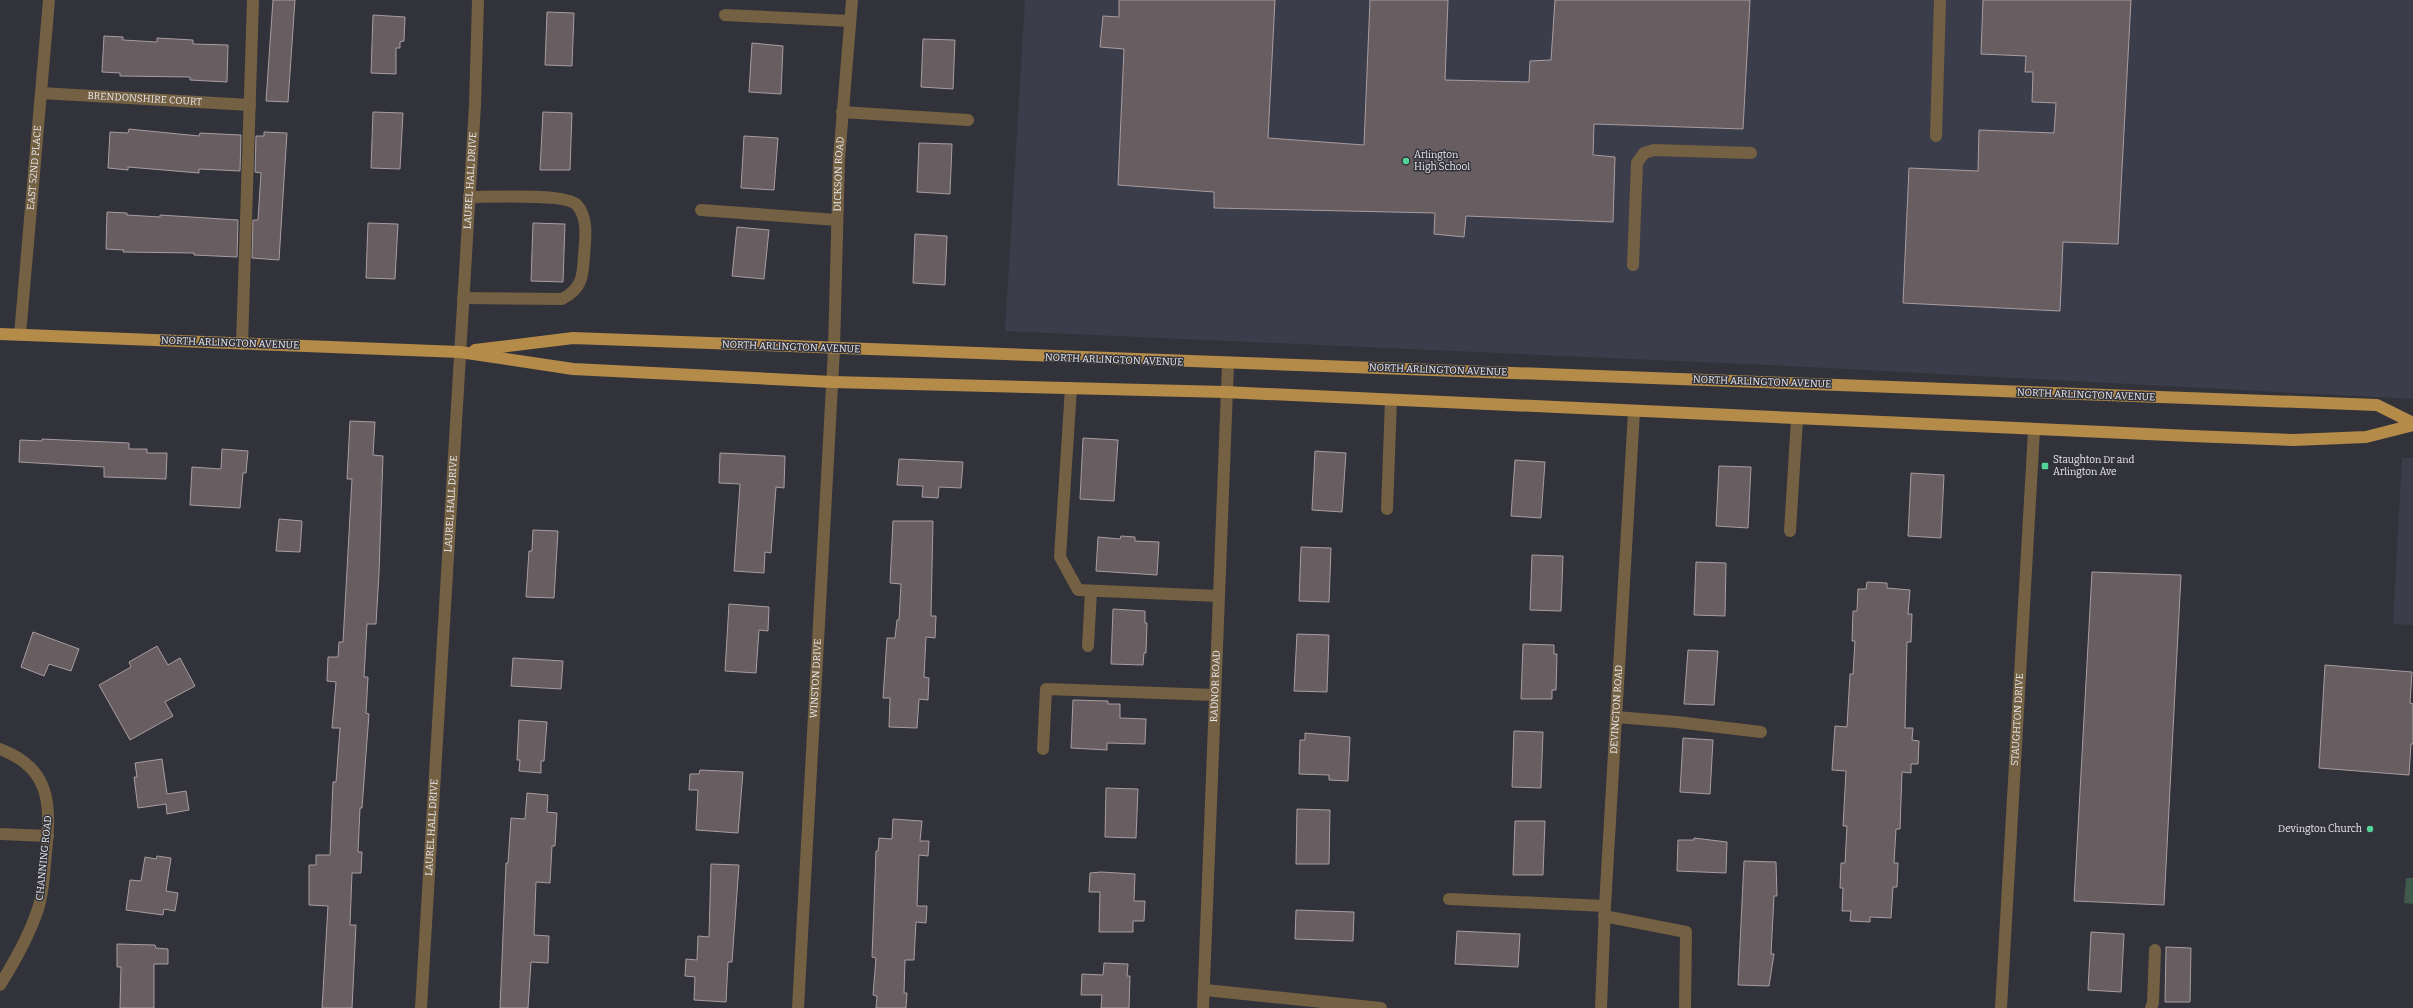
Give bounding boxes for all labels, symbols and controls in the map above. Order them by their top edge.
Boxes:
street label: BRENDONSHIRE COURT [87,90,203,108]
street label: EAST 52ND PLACE [25,125,44,210]
street label: LAUREL HALL DRIVE [462,132,479,229]
street label: DICKSON ROAD [832,136,847,212]
place label: Arlington High School [1414,149,1470,173]
marker: Arlington High School [1401,156,1411,166]
street label: NORTH ARLINGTON AVENUE [161,335,299,351]
street label: NORTH ARLINGTON AVENUE [722,339,860,355]
street label: NORTH ARLINGTON AVENUE [1045,352,1183,368]
street label: NORTH ARLINGTON AVENUE [1369,362,1507,378]
street label: NORTH ARLINGTON AVENUE [1693,374,1831,390]
street label: NORTH ARLINGTON AVENUE [2017,387,2155,403]
place label: Staughton Dr and Arlington Ave [2053,454,2135,478]
street label: LAUREL HALL DRIVE [442,455,460,553]
marker: Staughton Dr and Arlington Ave [2040,461,2050,471]
street label: WINSTON DRIVE [808,638,824,719]
street label: RADNOR ROAD [1208,650,1223,722]
street label: DEVINGTON ROAD [1608,665,1625,754]
street label: STAUGHTON DRIVE [2009,673,2026,766]
street label: LAUREL HALL DRIVE [423,778,441,876]
street label: CHANNING ROAD [34,815,54,901]
place label: Devington Church [2278,823,2363,835]
marker: Devington Church [2365,824,2375,834]

